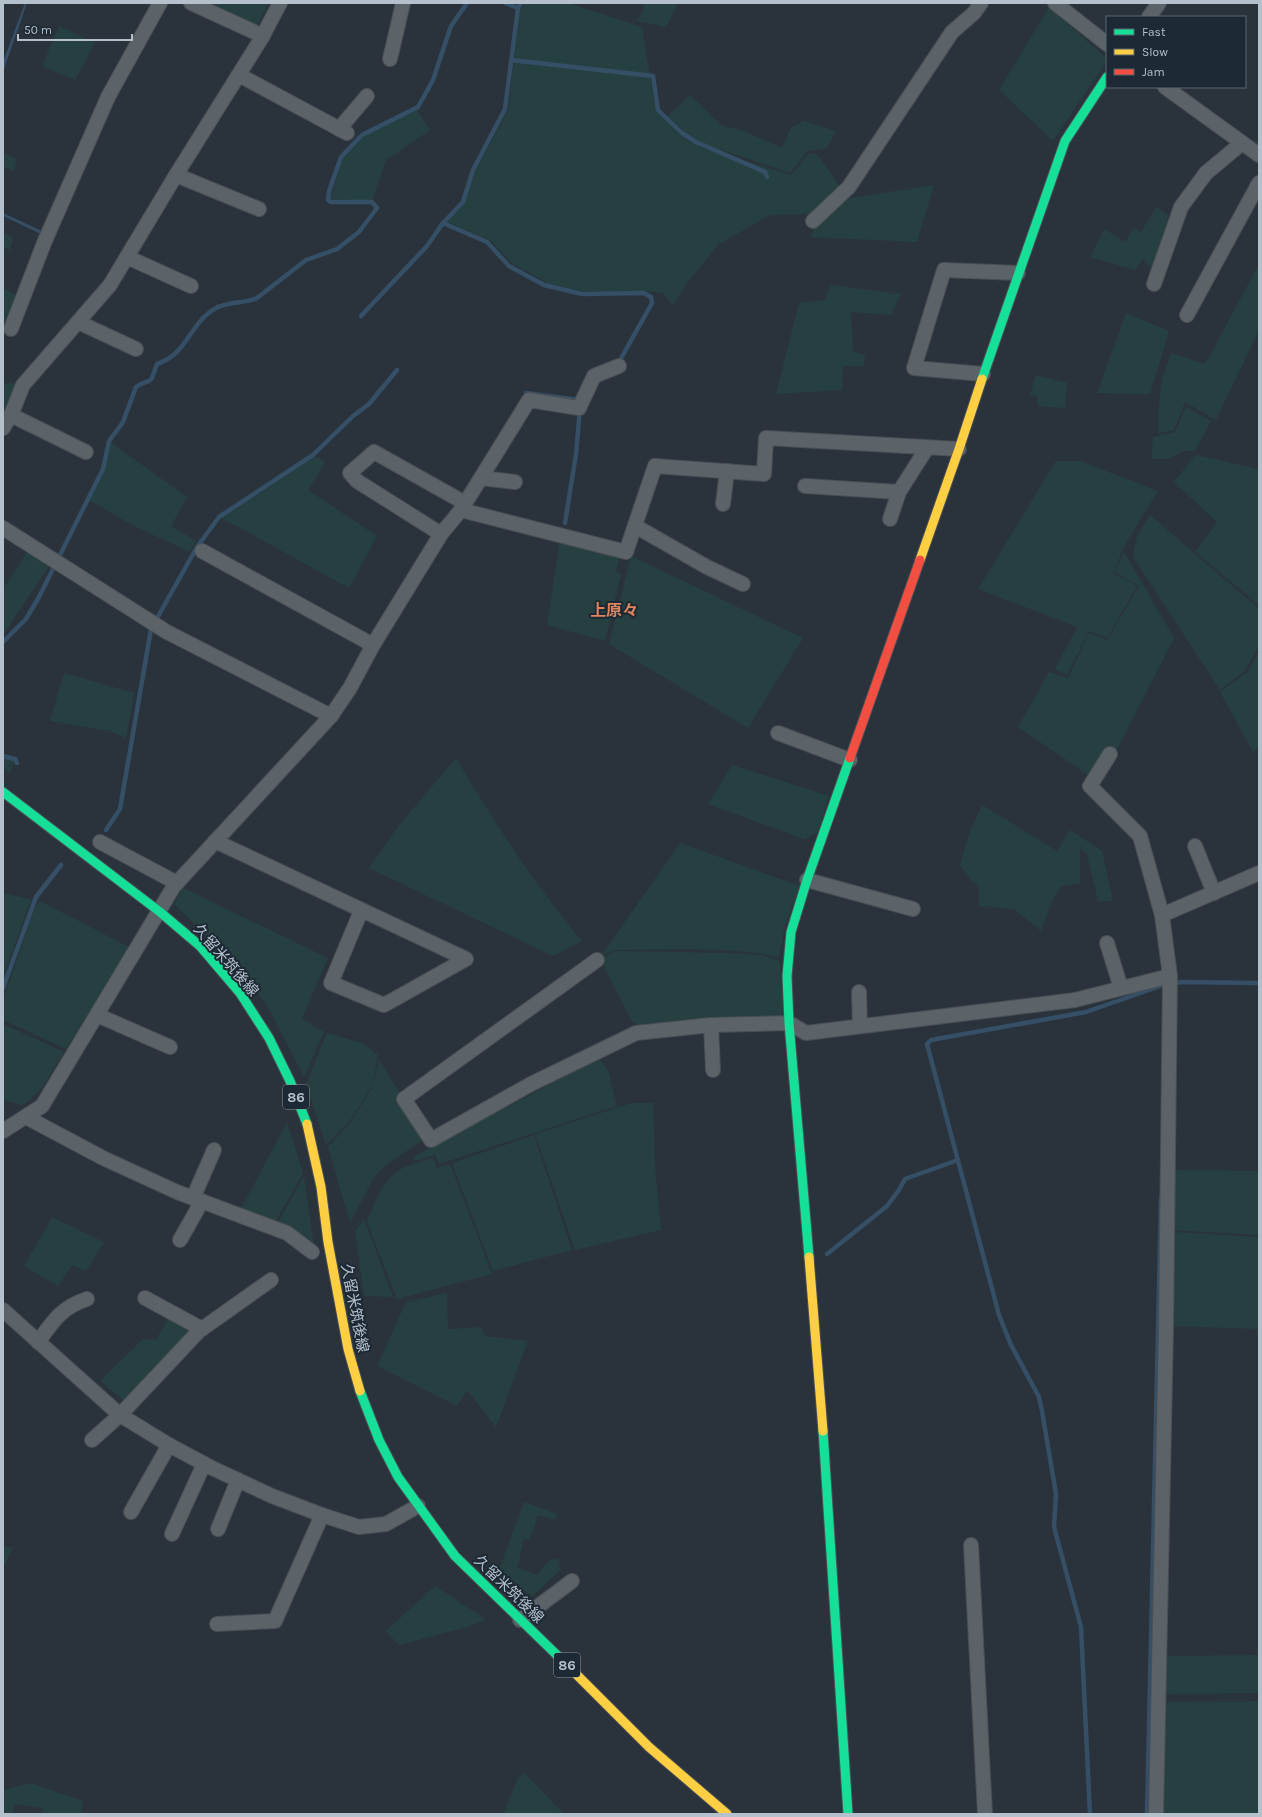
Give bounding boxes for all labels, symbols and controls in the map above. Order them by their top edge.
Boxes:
scale bar [18,16,132,42]
legend [1106,16,1246,88]
text: 50 m [24,23,52,37]
text: Fast [1142,25,1166,39]
text: Slow [1142,45,1168,59]
text: Jam [1142,65,1165,79]
district label: 上原々 [590,601,638,620]
street label: 久留米筑後線 [190,920,262,1000]
road number: 86 [283,1085,309,1109]
street label: 久留米筑後線 [338,1262,372,1354]
street label: 久留米筑後線 [470,1551,548,1627]
road number: 86 [554,1653,580,1677]

